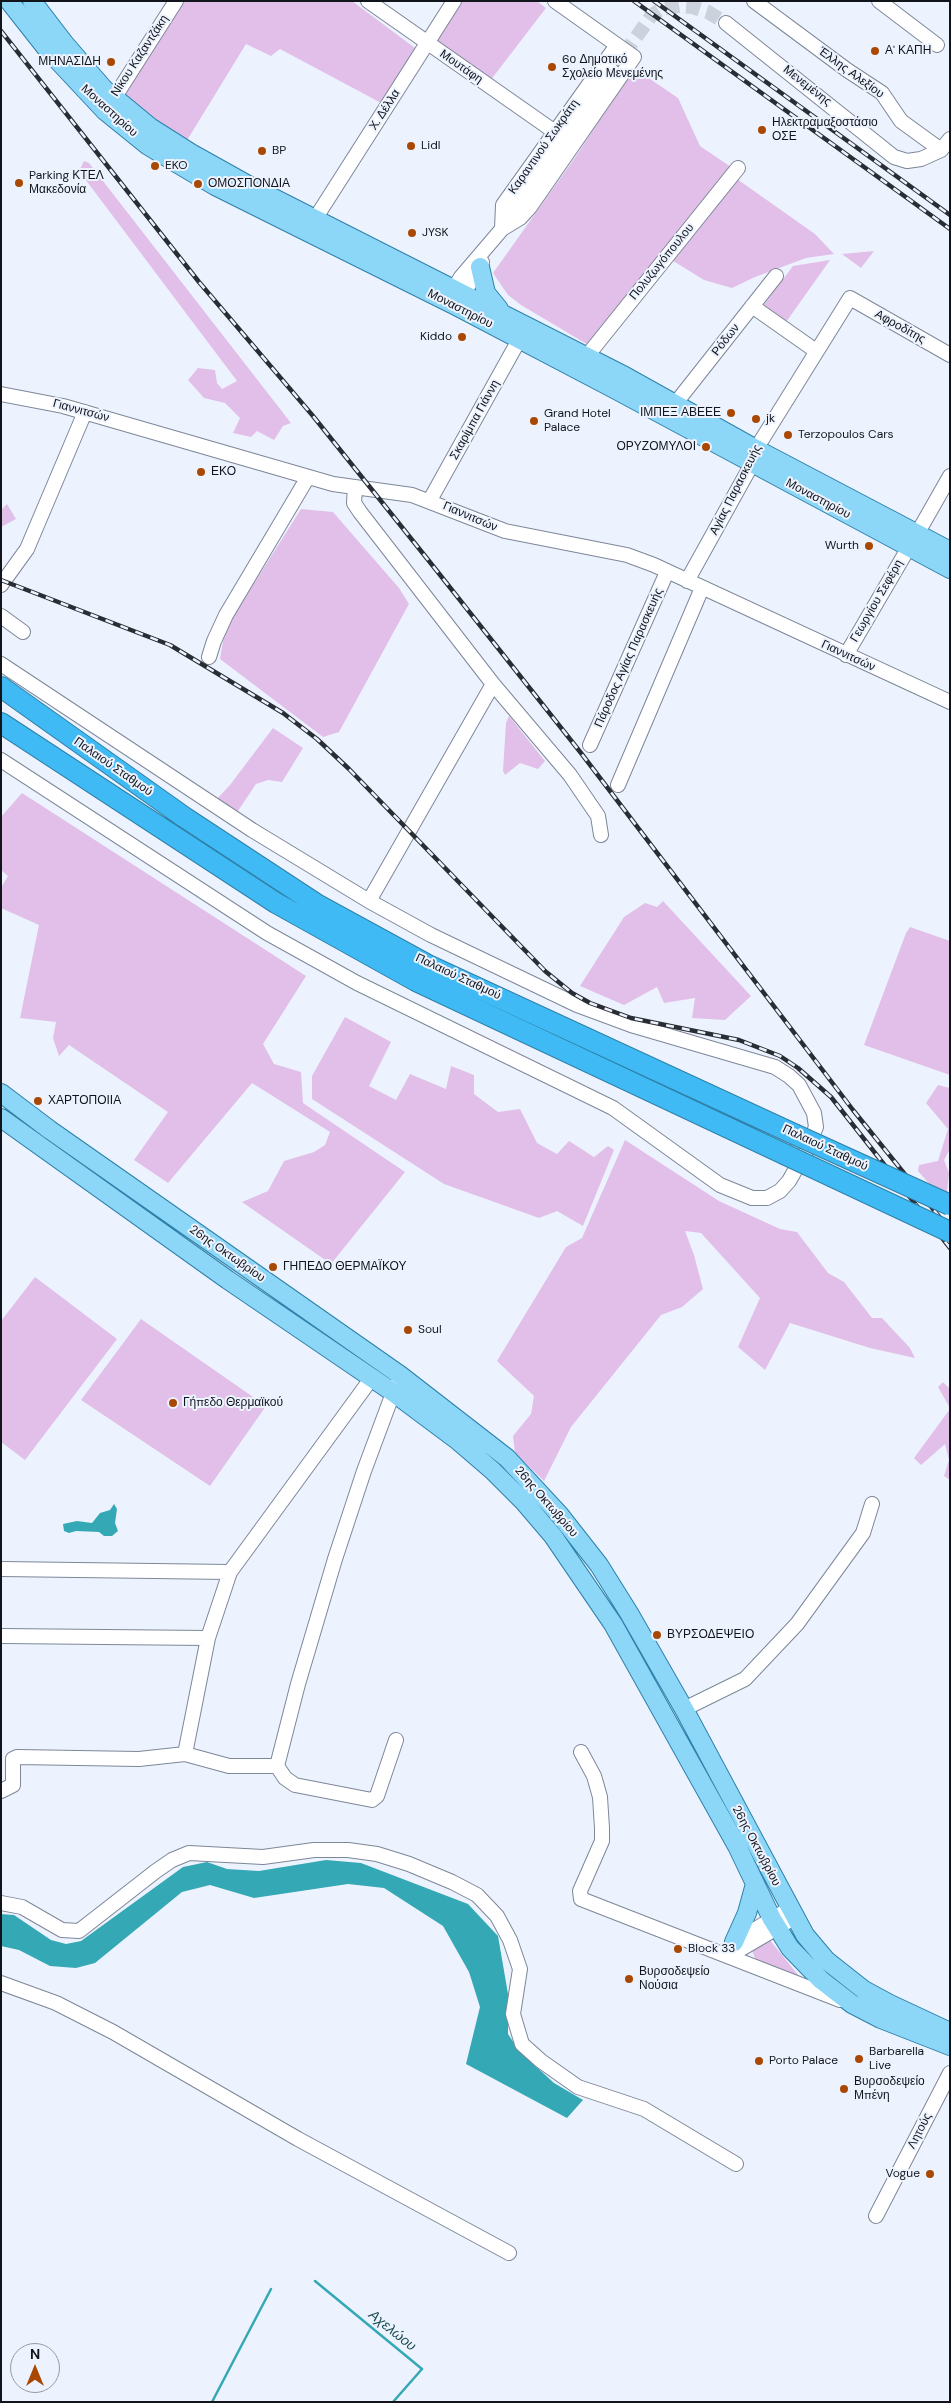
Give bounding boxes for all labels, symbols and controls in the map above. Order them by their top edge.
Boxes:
street label: Νίκου Καζαντζάκη [108,12,172,100]
street label: Έλλης Αλεξίου [815,44,887,102]
place label: Α' ΚΑΠΗ [885,44,931,58]
marker: Α' ΚΑΠΗ [869,45,881,57]
street label: Μουτάφη [437,47,485,87]
place label: 6ο Δημοτικό Σχολείο Μενεμένης [562,53,663,81]
place label: ΜΗΝΑΣΙΔΗ [38,55,101,69]
marker: ΜΗΝΑΣΙΔΗ [105,56,117,68]
marker: 6ο Δημοτικό Σχολείο Μενεμένης [546,61,558,73]
street label: Μενεμένης [780,63,834,109]
street label: Μοναστηρίου [78,82,140,140]
street label: Χ. Δέλλα [367,87,403,133]
street label: Καραντινού Σωκράτη [506,97,582,197]
place label: Ηλεκτραμαξοστάσιο ΟΣΕ [772,116,878,144]
marker: Ηλεκτραμαξοστάσιο ΟΣΕ [756,124,768,136]
place label: Lidl [421,139,440,153]
marker: Lidl [405,140,417,152]
place label: BP [272,144,286,158]
marker: BP [256,145,268,157]
place label: EKO [165,159,188,173]
marker: EKO [149,160,161,172]
place label: Parking ΚΤΕΛ Μακεδονία [29,169,104,197]
marker: Parking ΚΤΕΛ Μακεδονία [13,177,25,189]
place label: ΟΜΟΣΠΟΝΔΙΑ [208,177,290,191]
marker: ΟΜΟΣΠΟΝΔΙΑ [192,178,204,190]
street label: Πολυζωγόπουλου [627,221,697,303]
place label: JYSK [422,226,448,240]
marker: JYSK [406,227,418,239]
street label: Μοναστηρίου [425,286,495,332]
street label: Αφροδίτης [872,307,928,347]
street label: Ρόδων [709,321,743,359]
place label: Kiddo [420,330,452,344]
marker: Kiddo [456,331,468,343]
street label: Σκαρίμπα Γιάννη [447,378,503,462]
street label: Γιαννιτσών [51,397,111,425]
place label: ΙΜΠΕΞ ΑΒΕΕΕ [640,406,721,420]
place label: Grand Hotel Palace [544,407,611,435]
marker: ΙΜΠΕΞ ΑΒΕΕΕ [725,407,737,419]
place label: jk [766,412,775,426]
marker: jk [750,413,762,425]
marker: Grand Hotel Palace [528,415,540,427]
place label: Terzopoulos Cars [798,428,894,442]
marker: Terzopoulos Cars [782,429,794,441]
place label: ΟΡΥΖΟΜΥΛΟΙ [616,440,696,454]
marker: ΟΡΥΖΟΜΥΛΟΙ [700,441,712,453]
street label: Αγίας Παρασκευής [707,442,765,538]
place label: ΕΚΟ [211,465,236,479]
marker: ΕΚΟ [195,466,207,478]
street label: Μοναστηρίου [783,476,853,522]
street label: Γιαννιτσών [441,499,499,535]
place label: Wurth [825,539,859,553]
marker: Wurth [863,540,875,552]
street label: Γεωργίου Σεφέρη [848,557,906,645]
street label: Πάροδος Αγίας Παρασκευής [592,586,666,730]
street label: Γιαννιτσών [819,637,877,675]
street label: Παλαιού Σταθμού [71,735,155,799]
street label: Παλαιού Σταθμού [413,951,503,1003]
place label: ΧΑΡΤΟΠΟΙΙΑ [48,1094,121,1108]
marker: ΧΑΡΤΟΠΟΙΙΑ [32,1095,44,1107]
street label: Παλαιού Σταθμού [780,1122,870,1174]
street label: 26ης Οκτωβρίου [186,1223,268,1285]
place label: ΓΗΠΕΔΟ ΘΕΡΜΑΪΚΟΥ [283,1260,406,1274]
marker: ΓΗΠΕΔΟ ΘΕΡΜΑΪΚΟΥ [267,1261,279,1273]
place label: Soul [418,1323,442,1337]
marker: Soul [402,1324,414,1336]
place label: Γήπεδο Θερμαϊκού [183,1396,283,1410]
marker: Γήπεδο Θερμαϊκού [167,1397,179,1409]
street label: 26ης Οκτωβρίου [511,1464,581,1540]
place label: ΒΥΡΣΟΔΕΨΕΙΟ [667,1628,754,1642]
marker: ΒΥΡΣΟΔΕΨΕΙΟ [651,1629,663,1641]
street label: 26ης Οκτωβρίου [729,1803,783,1889]
place label: Block 33 [688,1942,735,1956]
marker: Block 33 [672,1943,684,1955]
place label: Βυρσοδεψείο Νούσια [639,1965,710,1993]
marker: Βυρσοδεψείο Νούσια [623,1973,635,1985]
place label: Barbarella Live [869,2045,924,2073]
marker: Barbarella Live [853,2053,865,2065]
place label: Porto Palace [769,2054,838,2068]
marker: Porto Palace [753,2055,765,2067]
place label: Βυρσοδεψείο Μπένη [854,2075,925,2103]
marker: Βυρσοδεψείο Μπένη [838,2083,850,2095]
street label: Λητούς [905,2111,935,2151]
place label: Vogue [886,2167,920,2181]
marker: Vogue [924,2168,936,2180]
water label: Αχελώου [365,2307,419,2355]
north arrow [10,2343,60,2393]
text: N [30,2345,40,2363]

